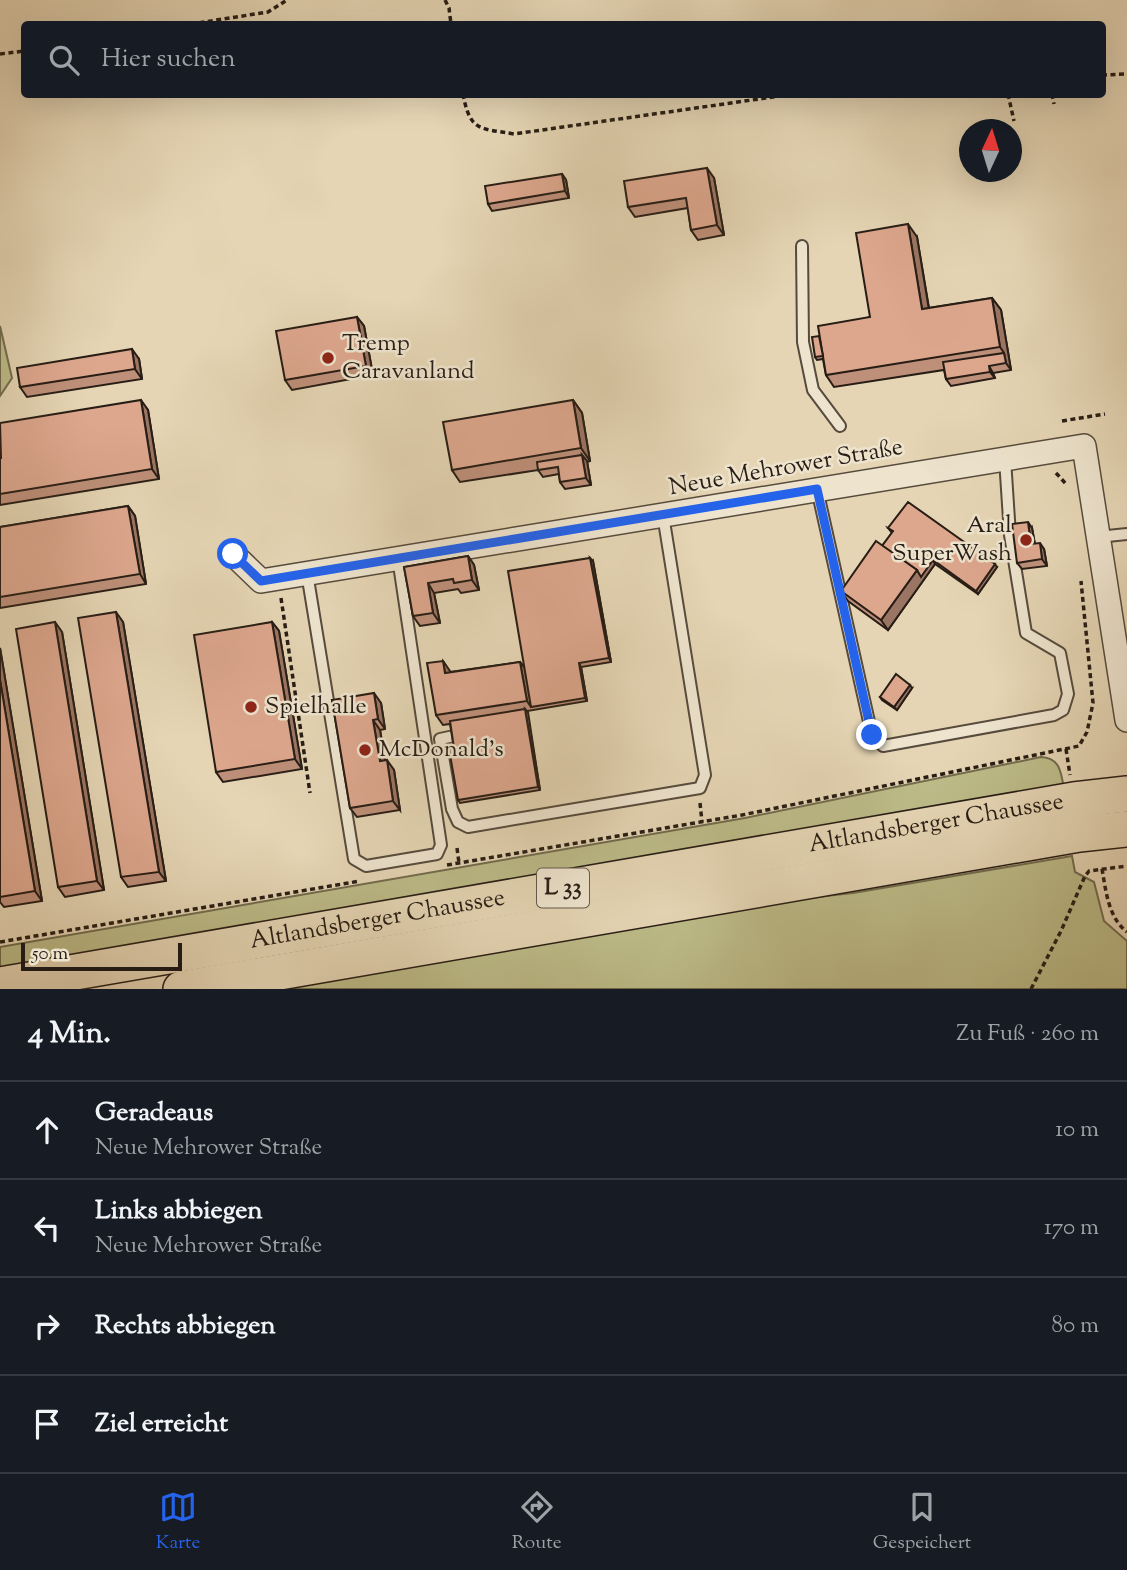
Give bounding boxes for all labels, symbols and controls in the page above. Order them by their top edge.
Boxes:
search box [21,21,1106,98]
icon: search [45,41,83,79]
text: Hier suchen [101,41,236,78]
north arrow [959,119,1022,182]
place label: Tremp Caravanland [342,327,475,389]
marker: Tremp Caravanland [320,350,336,366]
street label: Neue Mehrower Straße [666,431,906,505]
place label: Aral SuperWash [892,509,1012,571]
marker: Aral SuperWash [1018,532,1034,548]
route start [217,538,248,569]
place label: Spielhalle [265,690,367,724]
marker: Spielhalle [243,699,259,715]
route end [856,719,887,750]
place label: McDonald's [379,733,504,767]
marker: McDonald's [357,742,373,758]
street label: Altlandsberger Chaussee [806,785,1066,862]
road number: L 33 [537,868,589,908]
street label: Altlandsberger Chaussee [247,881,508,959]
scale bar [21,940,182,972]
text: 50 m [32,941,68,968]
text: 4 Min. [28,1013,111,1056]
text: Zu Fuß · 260 m [956,1018,1099,1051]
text: Geradeaus [95,1095,213,1132]
icon: ahead [28,1111,66,1149]
text: 10 m [1055,1114,1099,1147]
text: Neue Mehrower Straße [95,1132,322,1165]
text: Links abbiegen [95,1193,263,1230]
icon: left [28,1209,66,1247]
text: 170 m [1044,1212,1099,1245]
text: Neue Mehrower Straße [95,1230,322,1263]
icon: right [28,1307,66,1345]
text: Rechts abbiegen [95,1308,276,1345]
text: 80 m [1051,1310,1099,1343]
icon: arrive [28,1405,66,1443]
text: Ziel erreicht [95,1406,228,1443]
tab: Karte [156,1488,200,1557]
tab: Route [512,1488,562,1557]
tab: Gespeichert [873,1488,971,1557]

